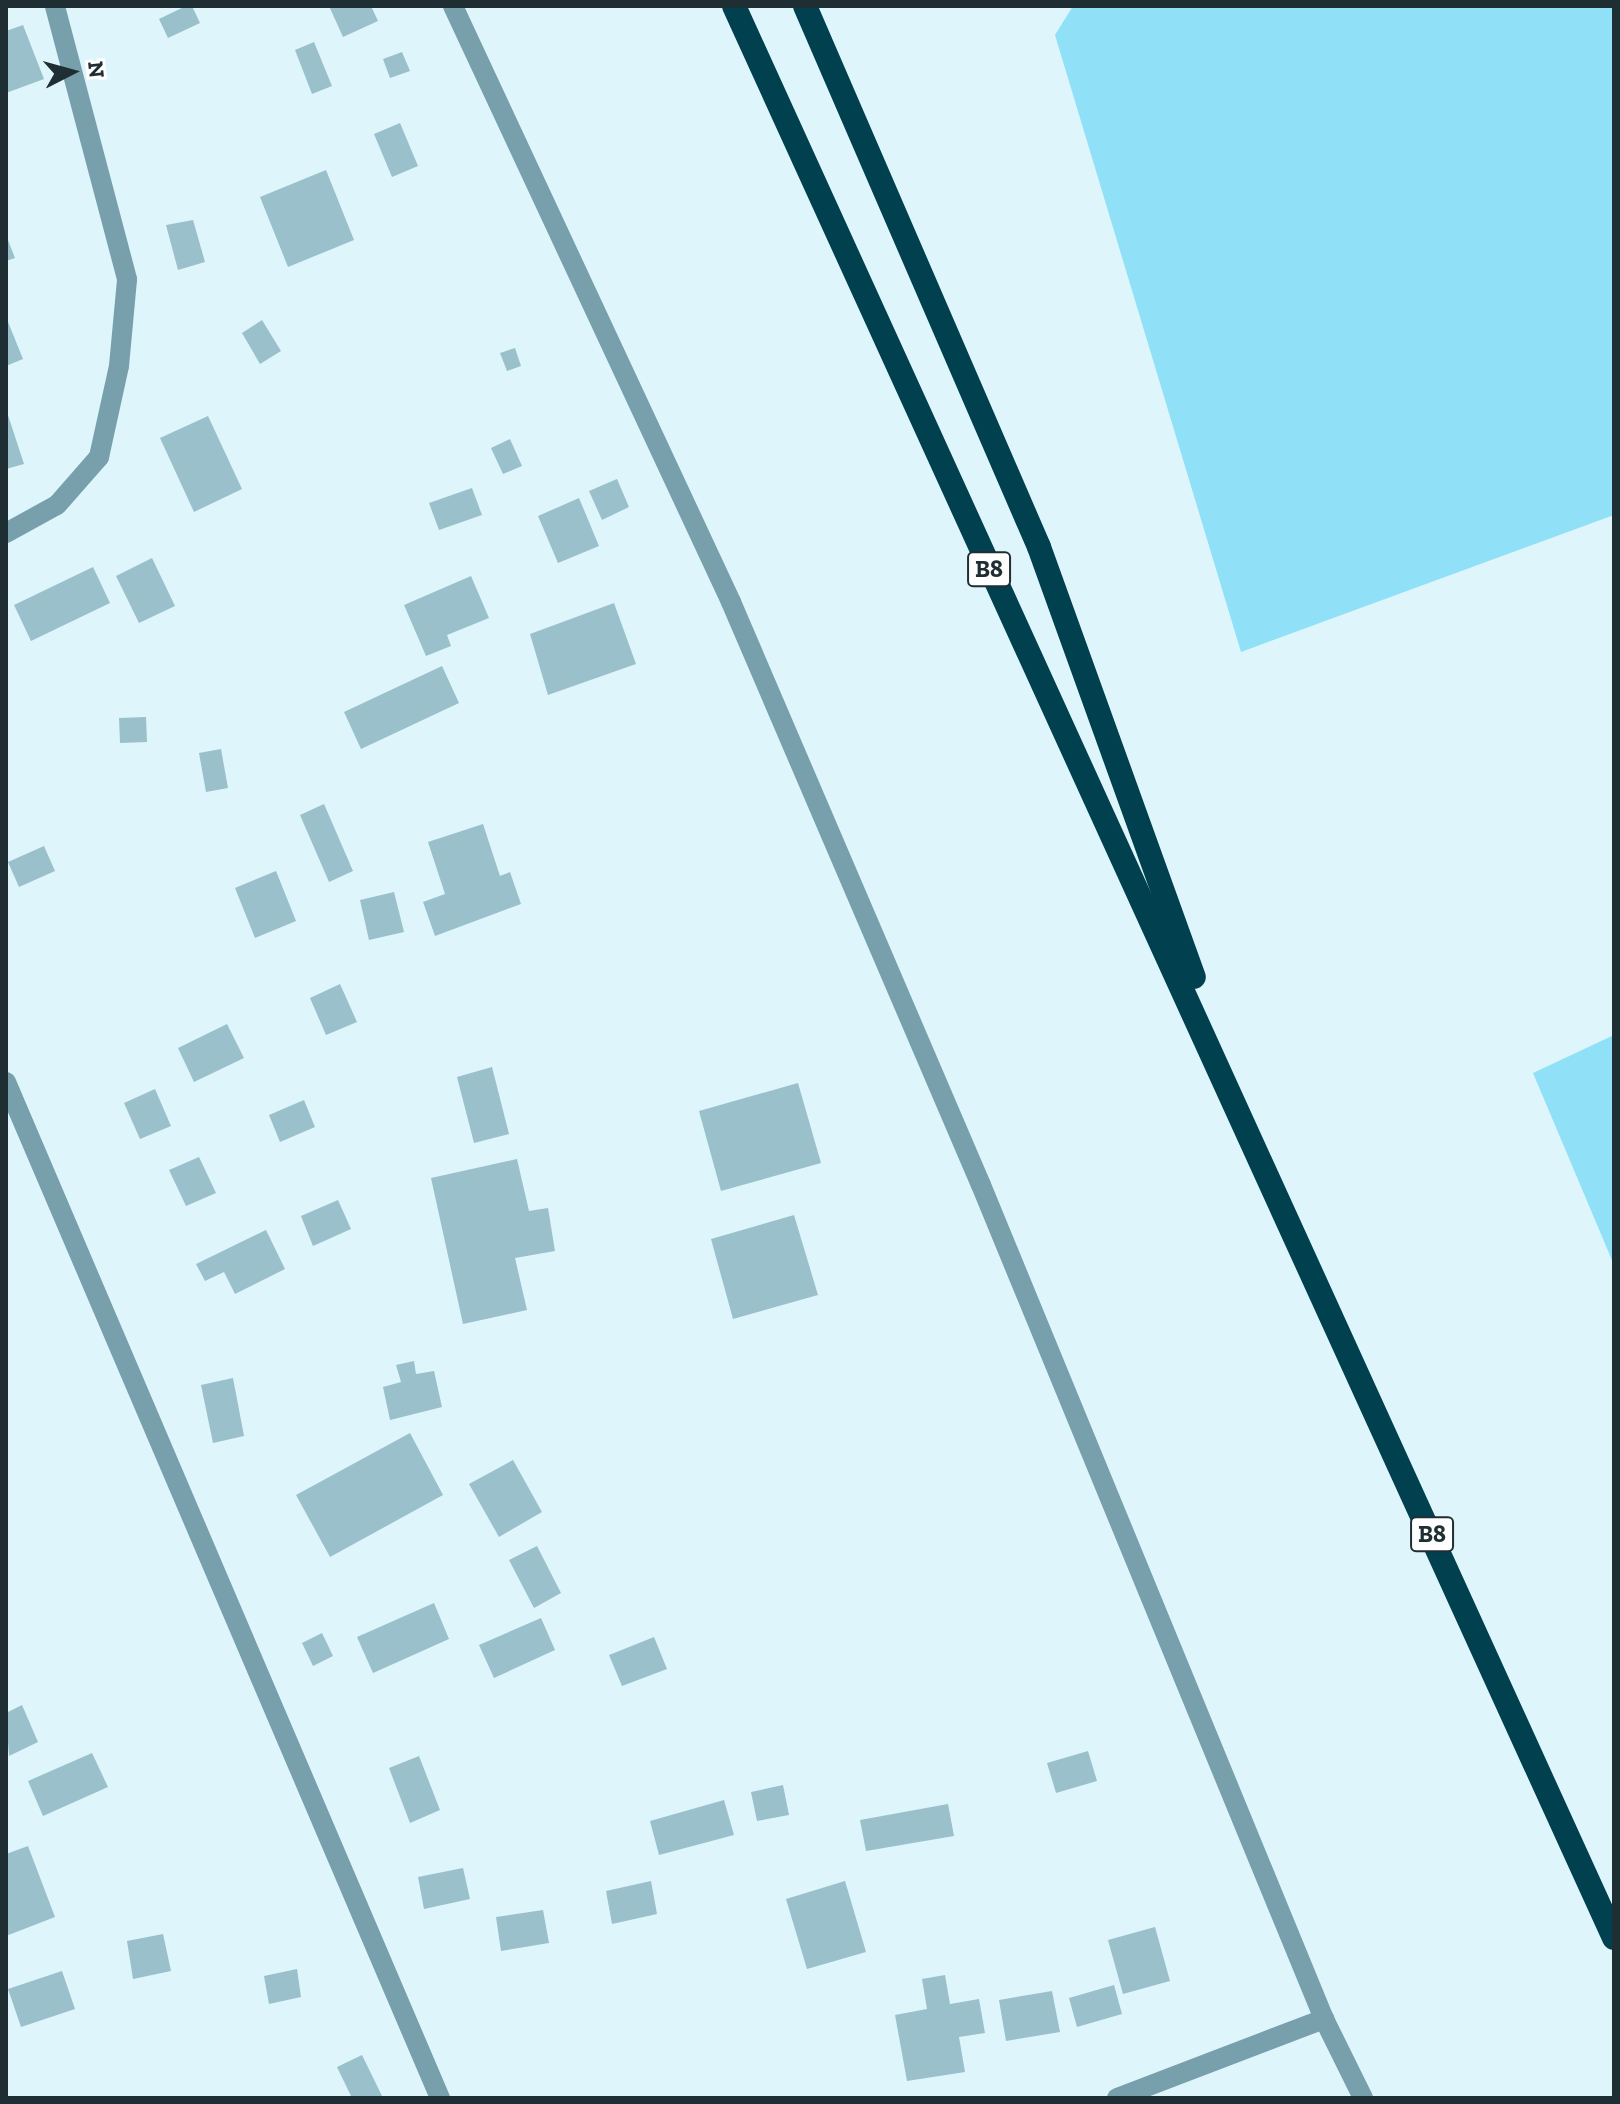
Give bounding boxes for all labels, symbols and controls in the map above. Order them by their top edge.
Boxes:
north arrow [32,32,112,112]
text: N [82,60,111,79]
road number: B8 [967,549,1011,589]
road number: B8 [1410,1514,1454,1554]

